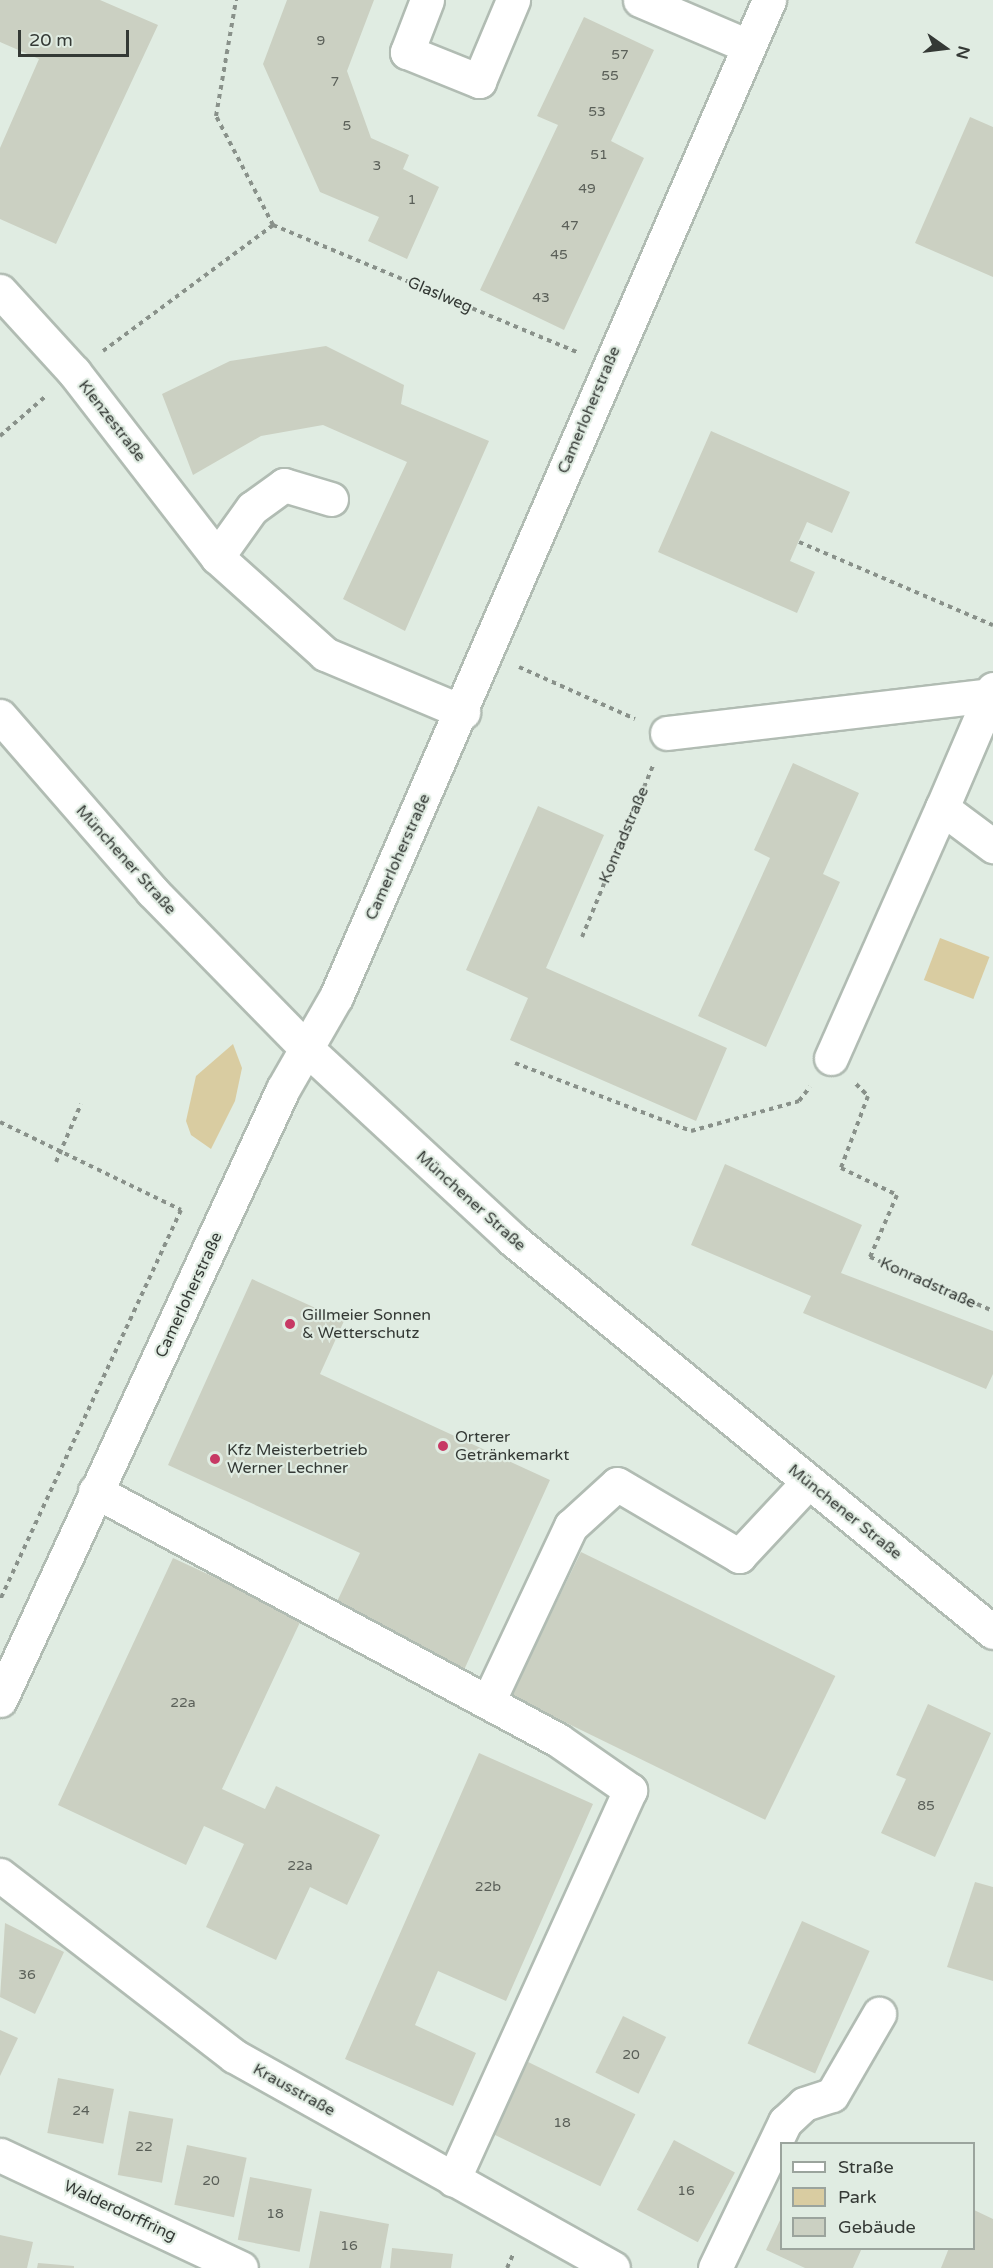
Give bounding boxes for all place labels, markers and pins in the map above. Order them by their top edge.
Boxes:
place label: Gillmeier Sonnen & Wetterschutz [302,1305,431,1343]
marker: Gillmeier Sonnen & Wetterschutz [283,1317,297,1331]
place label: Orterer Getränkemarkt [455,1427,569,1465]
marker: Orterer Getränkemarkt [436,1439,450,1453]
place label: Kfz Meisterbetrieb Werner Lechner [227,1440,368,1478]
marker: Kfz Meisterbetrieb Werner Lechner [208,1452,222,1466]

